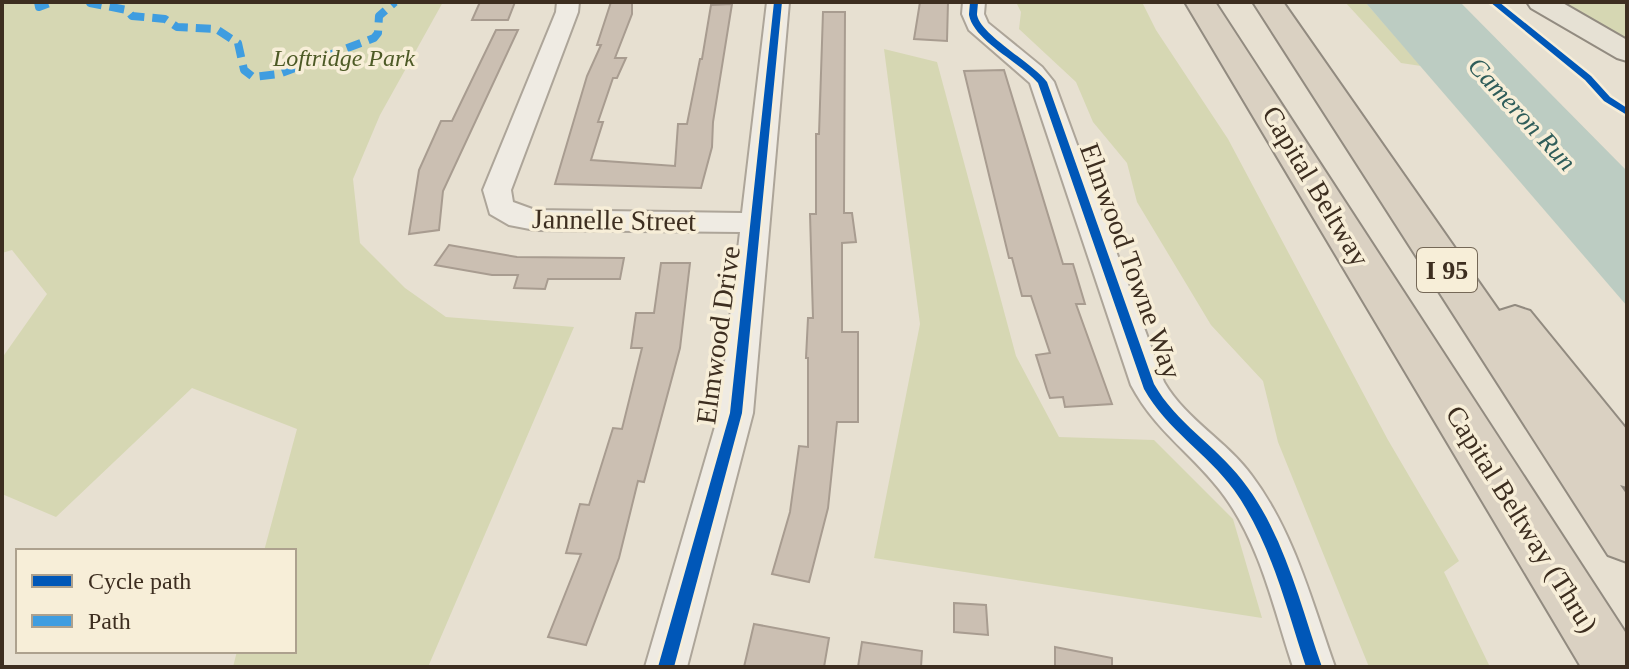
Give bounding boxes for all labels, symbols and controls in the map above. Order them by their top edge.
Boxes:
park label: Loftridge Park [272,45,415,71]
water label: Cameron Run [1462,51,1582,177]
street label: Capital Beltway [1256,100,1376,272]
street label: Elmwood Towne Way [1074,139,1188,383]
street label: Jannelle Street [532,203,696,237]
street label: Elmwood Drive [690,244,746,426]
road number: I 95 [1417,248,1477,292]
street label: Capital Beltway (Thru) [1440,400,1604,638]
legend [16,549,296,653]
text: Cycle path [88,568,191,594]
text: Path [88,608,131,634]

